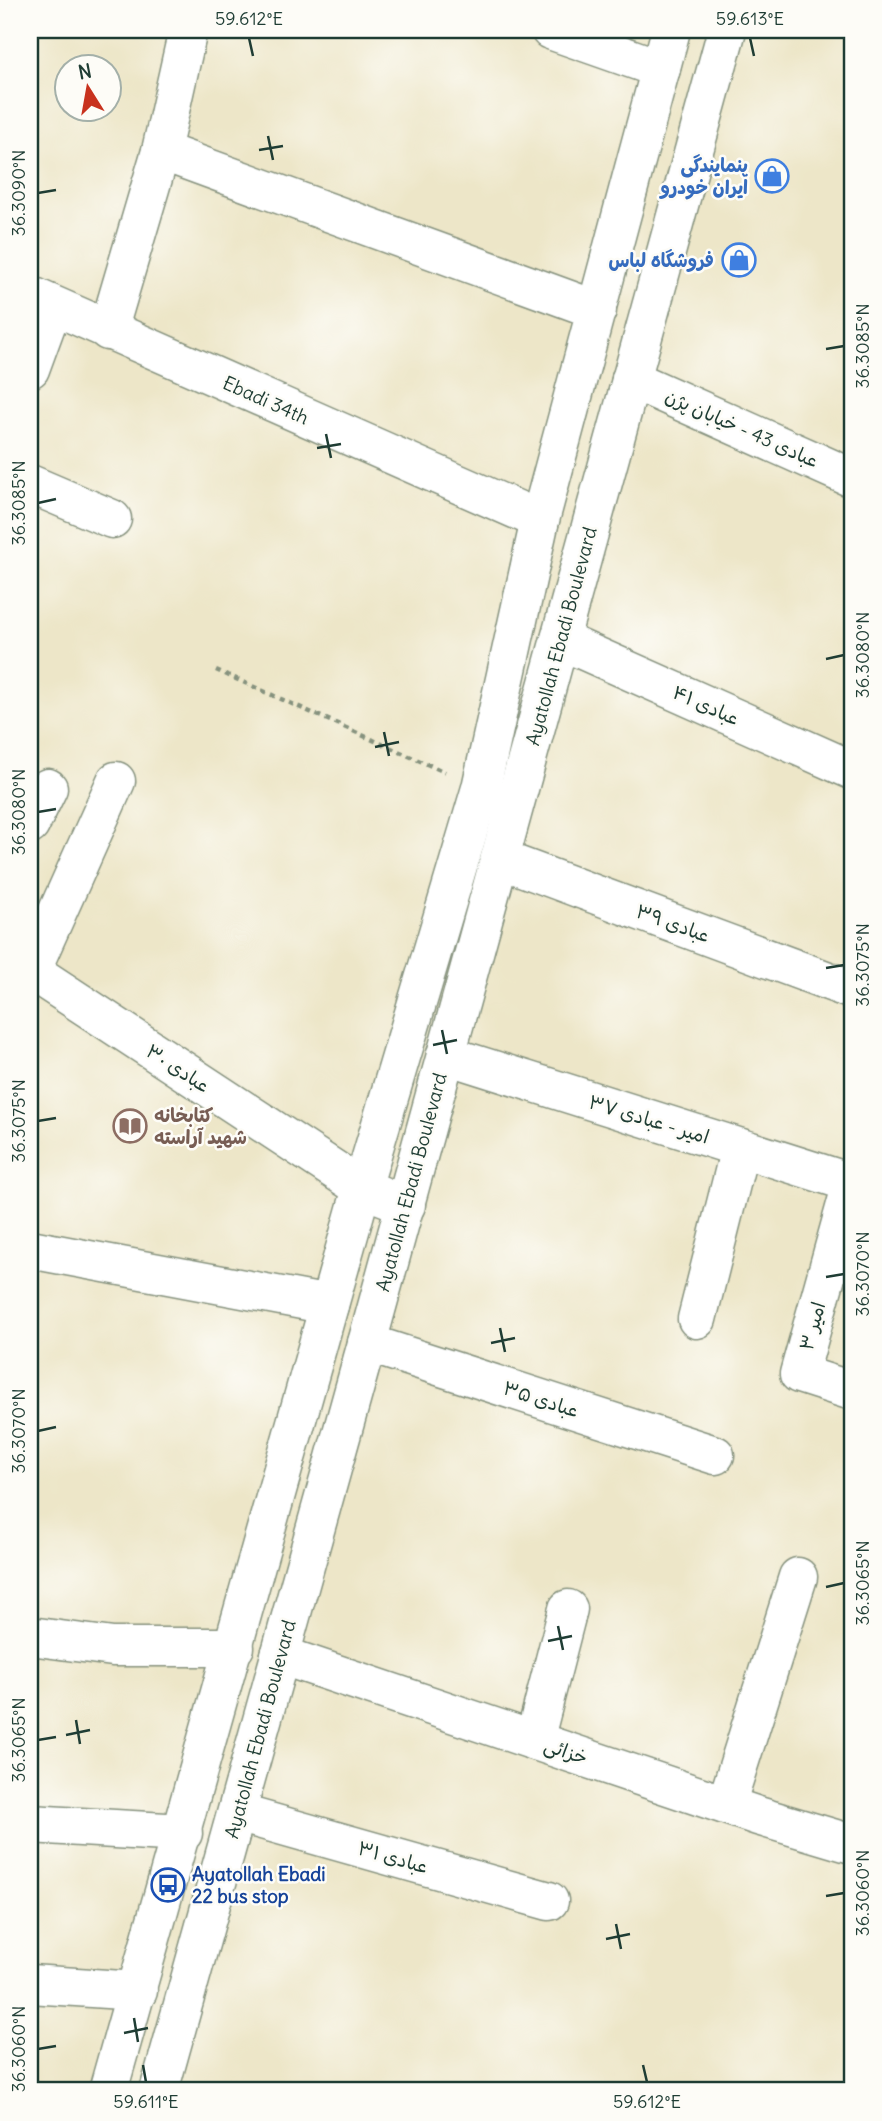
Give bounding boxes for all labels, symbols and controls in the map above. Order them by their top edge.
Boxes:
text: 59.612°E [215,7,283,30]
text: 59.613°E [716,7,784,30]
north arrow [52,52,122,122]
text: N [76,58,93,84]
text: 36.3090°N [7,149,30,237]
place label: پنمایندگی ایران خودرو [658,153,748,200]
shop icon: پنمایندگی ایران خودرو [753,157,791,195]
shop icon: فروشگاه لباس [720,241,758,279]
place label: فروشگاه لباس [609,248,714,273]
text: 36.3085°N [851,303,874,389]
street label: Ebadi 34th [219,370,313,430]
street label: عبادی 43 - خیابان پژن [661,383,822,474]
text: 36.3085°N [7,460,30,546]
street label: Ayatollah Ebadi Boulevard [520,524,602,748]
text: 36.3080°N [851,611,874,699]
street label: عبادی ۴۱ [669,680,743,730]
text: 36.3080°N [7,768,30,856]
street label: عبادی ۳۹ [633,899,713,947]
text: 36.3075°N [851,923,874,1007]
street label: عبادی ۳۰ [142,1039,214,1097]
street label: Ayatollah Ebadi Boulevard [370,1070,452,1294]
text: 36.3075°N [7,1079,30,1163]
street label: امیر - عبادی ۳۷ [586,1089,712,1149]
place label: کتابخانه شهید آراسته [154,1103,247,1149]
library icon: کتابخانه شهید آراسته [111,1107,149,1145]
text: 36.3070°N [851,1231,874,1317]
street label: امیر ۳ [794,1299,830,1353]
street label: عبادی ۳۵ [500,1376,582,1422]
text: 36.3070°N [7,1388,30,1474]
text: 36.3065°N [851,1540,874,1626]
street label: Ayatollah Ebadi Boulevard [219,1617,301,1841]
text: 36.3065°N [7,1697,30,1783]
street label: خزائی [541,1732,591,1771]
street label: عبادی ۳۱ [355,1836,431,1878]
text: 36.3060°N [851,1849,874,1937]
place label: Ayatollah Ebadi 22 bus stop [192,1862,326,1908]
bus stop icon: Ayatollah Ebadi 22 bus stop [149,1866,187,1904]
text: 36.3060°N [7,2005,30,2093]
text: 59.611°E [113,2090,179,2113]
text: 59.612°E [613,2090,681,2113]

